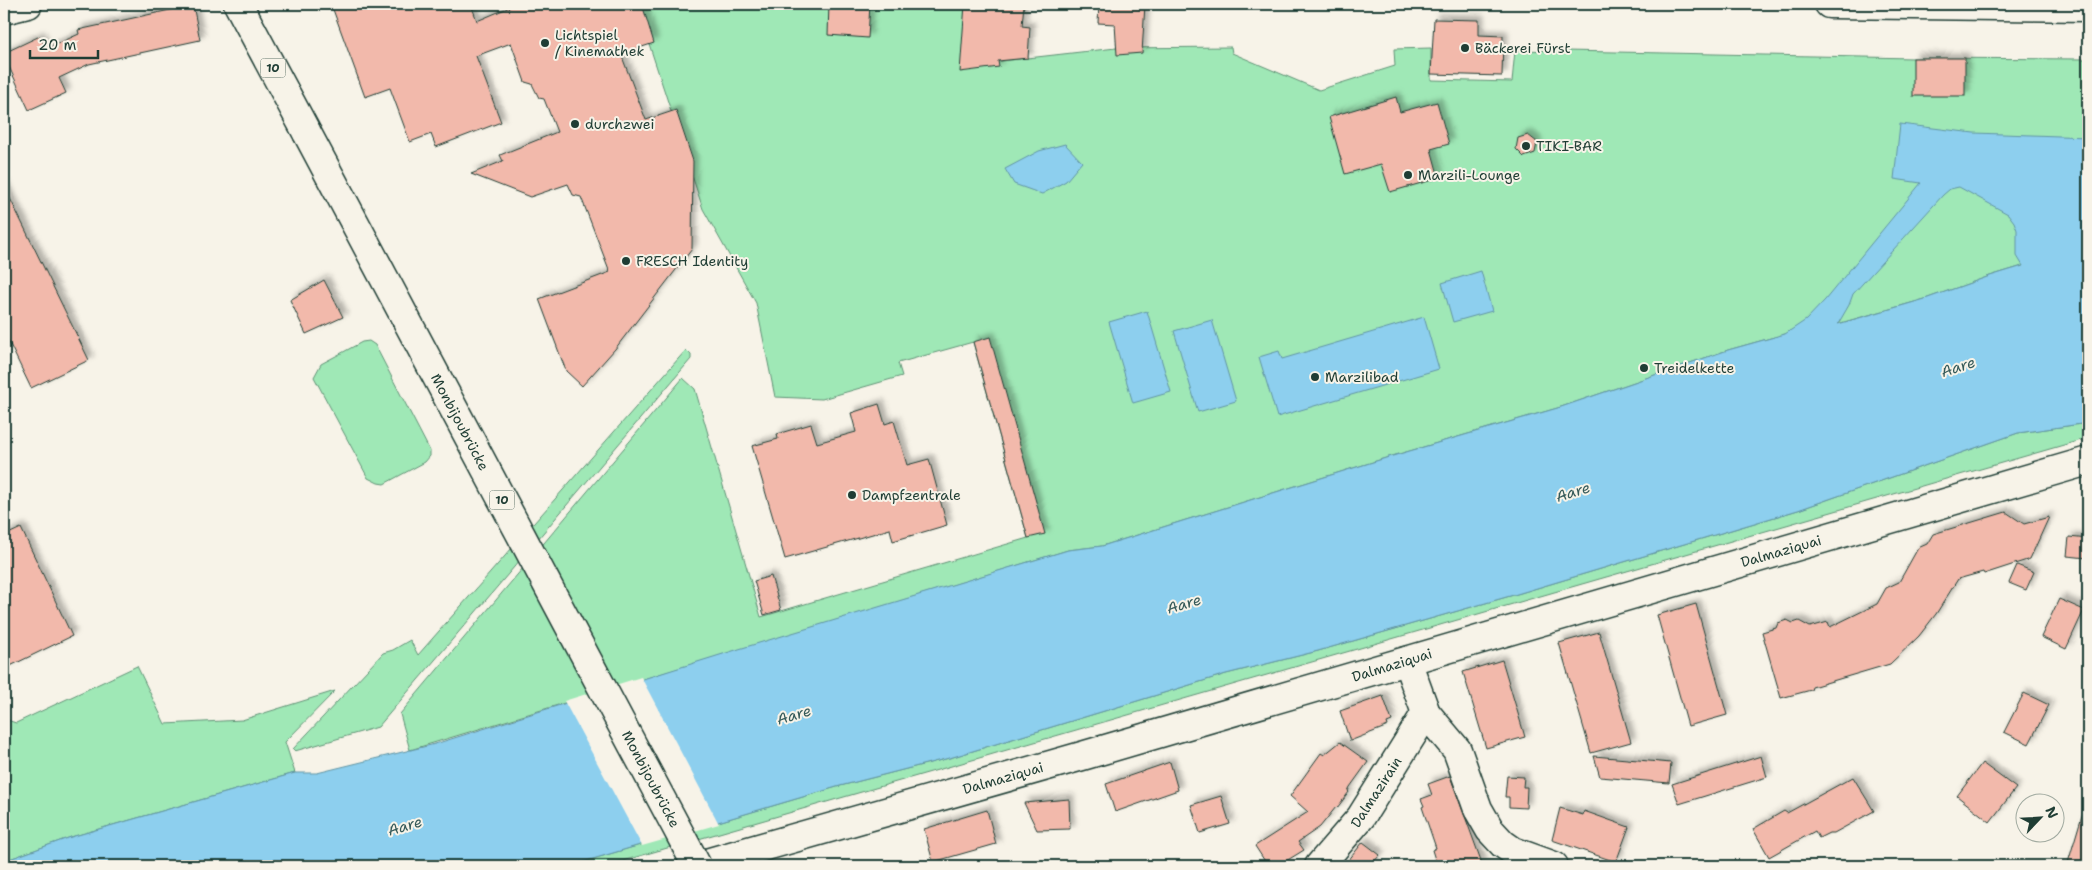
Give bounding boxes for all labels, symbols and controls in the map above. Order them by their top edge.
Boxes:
place label: Lichtspiel / Kinemathek [555,26,645,60]
scale bar [30,28,98,60]
text: 20 m [38,35,77,55]
marker: Lichtspiel / Kinemathek [539,37,551,49]
place label: Bäckerei Fürst [1475,39,1571,57]
marker: Bäckerei Fürst [1459,42,1471,54]
road number: 10 [260,58,286,78]
place label: durchzwei [585,115,655,133]
marker: durchzwei [569,118,581,130]
place label: TIKI-BAR [1536,137,1602,155]
marker: TIKI-BAR [1520,140,1532,152]
place label: Marzili-Lounge [1418,166,1520,184]
marker: Marzili-Lounge [1402,169,1414,181]
place label: FRESCH Identity [636,252,748,270]
marker: FRESCH Identity [620,255,632,267]
water label: Aare [1938,352,1978,382]
place label: Treidelkette [1654,359,1734,377]
marker: Treidelkette [1638,362,1650,374]
place label: Marzilibad [1325,368,1399,386]
street label: Monbijoubrücke [427,370,493,474]
marker: Marzilibad [1309,371,1321,383]
water label: Aare [1553,477,1593,507]
place label: Dampfzentrale [862,486,961,504]
marker: Dampfzentrale [846,489,858,501]
road number: 10 [490,490,514,510]
street label: Dalmaziquai [1739,531,1823,571]
water label: Aare [1164,590,1204,618]
street label: Dalmaziquai [1350,644,1434,686]
water label: Aare [774,701,814,729]
street label: Monbijoubrücke [618,727,684,831]
street label: Dalmazirain [1346,753,1406,831]
street label: Dalmaziquai [961,758,1045,798]
north arrow [2014,792,2064,842]
text: N [2041,804,2062,821]
water label: Aare [385,812,425,840]

